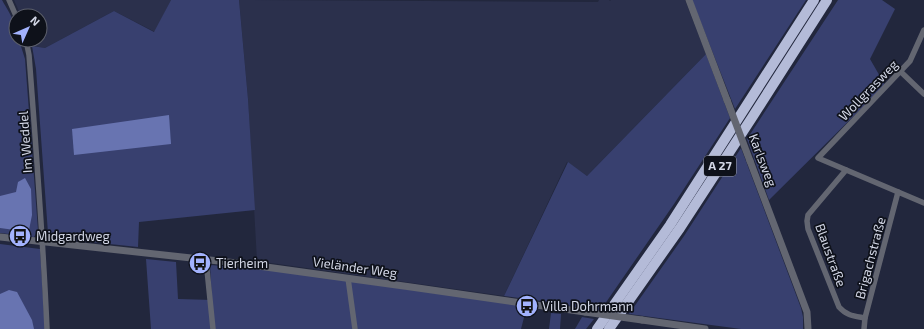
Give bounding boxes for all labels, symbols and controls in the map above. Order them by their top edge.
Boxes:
north arrow [8,8,48,48]
text: N [28,13,43,28]
street label: Wollgrasweg [835,56,901,124]
street label: Im Weddel [15,110,35,174]
street label: Karlsweg [746,131,780,189]
road number: A 27 [704,156,736,176]
street label: Brigachstraße [851,215,889,301]
street label: Blaustraße [812,221,850,289]
bus stop icon: Midgardweg [7,223,33,249]
place label: Midgardweg [36,228,110,244]
bus stop icon: Tierheim [187,250,213,276]
street label: Vieländer Weg [312,253,398,281]
place label: Tierheim [216,255,268,271]
bus stop icon: Villa Dohrmann [514,293,540,319]
place label: Villa Dohrmann [542,298,633,314]

